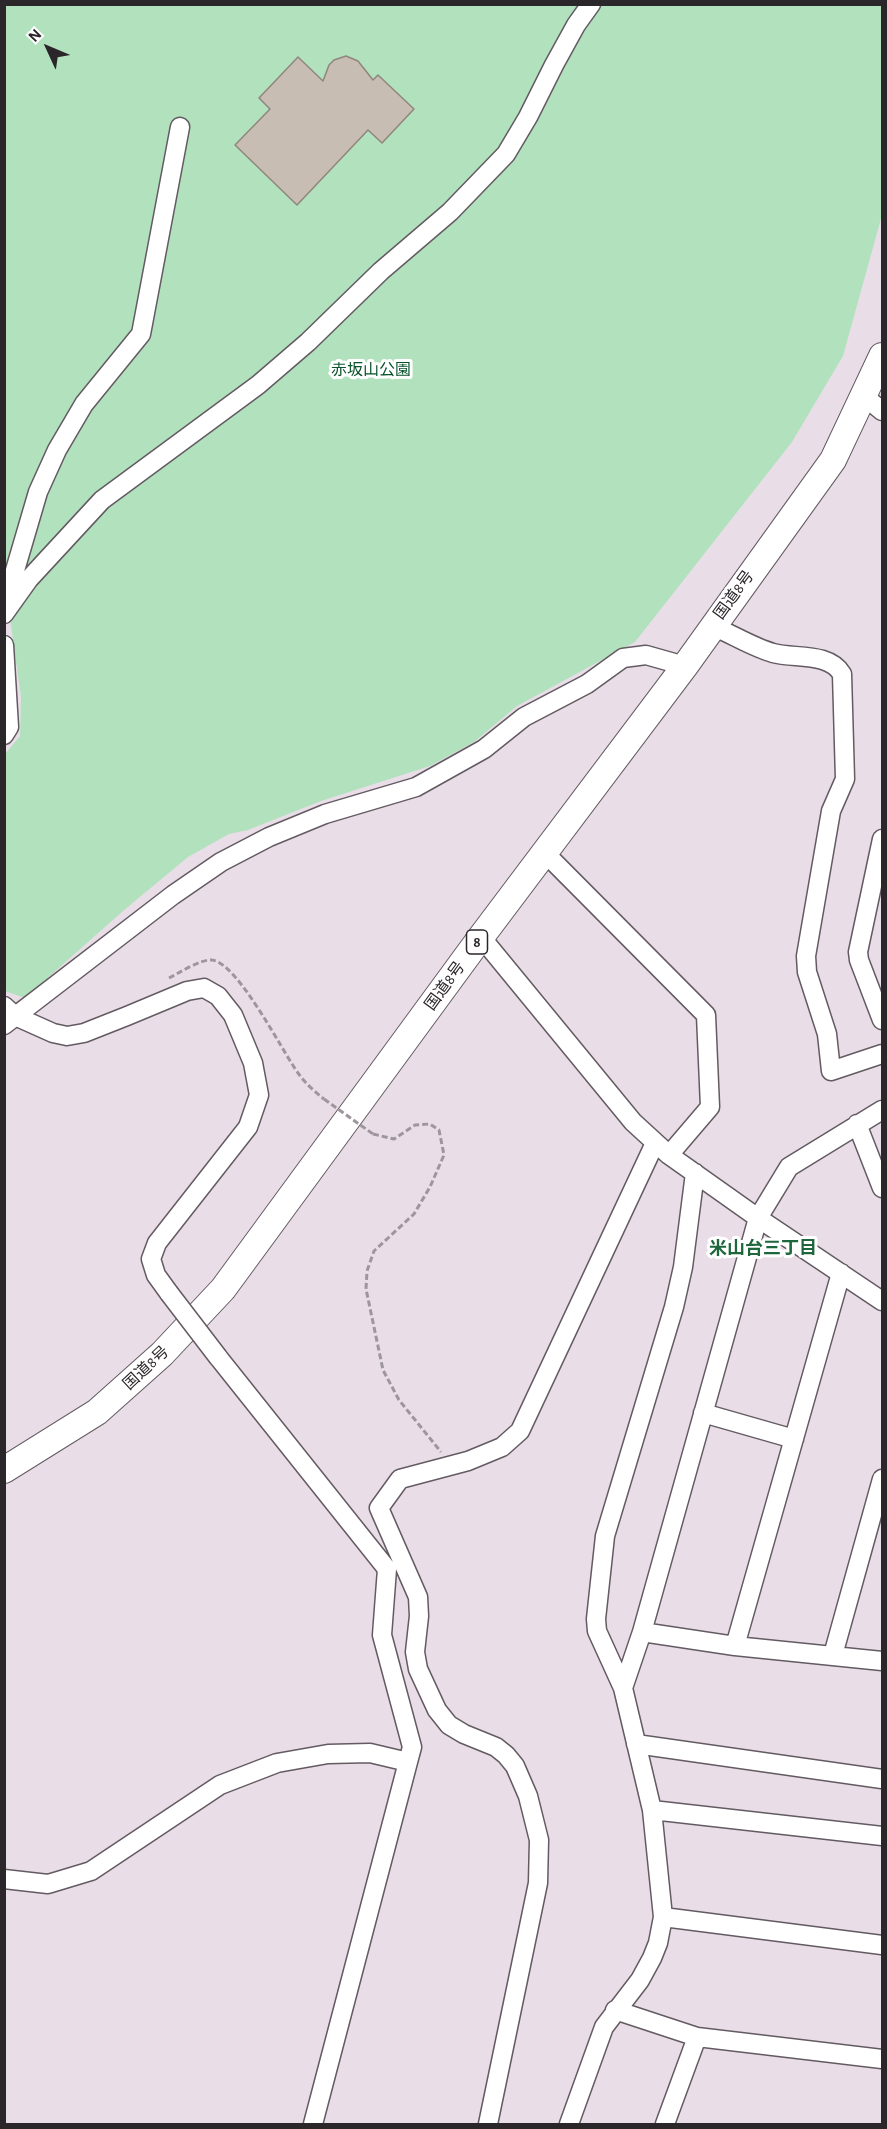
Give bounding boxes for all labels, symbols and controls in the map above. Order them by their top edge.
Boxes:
north arrow [18,18,78,78]
text: N [25,26,45,45]
park label: 赤坂山公園 [331,360,411,380]
street label: 国道8号 [710,567,758,623]
road number: 8 [466,930,488,954]
street label: 国道8号 [421,958,469,1014]
district label: 米山台三丁目 [709,1238,817,1260]
street label: 国道8号 [119,1342,173,1394]

